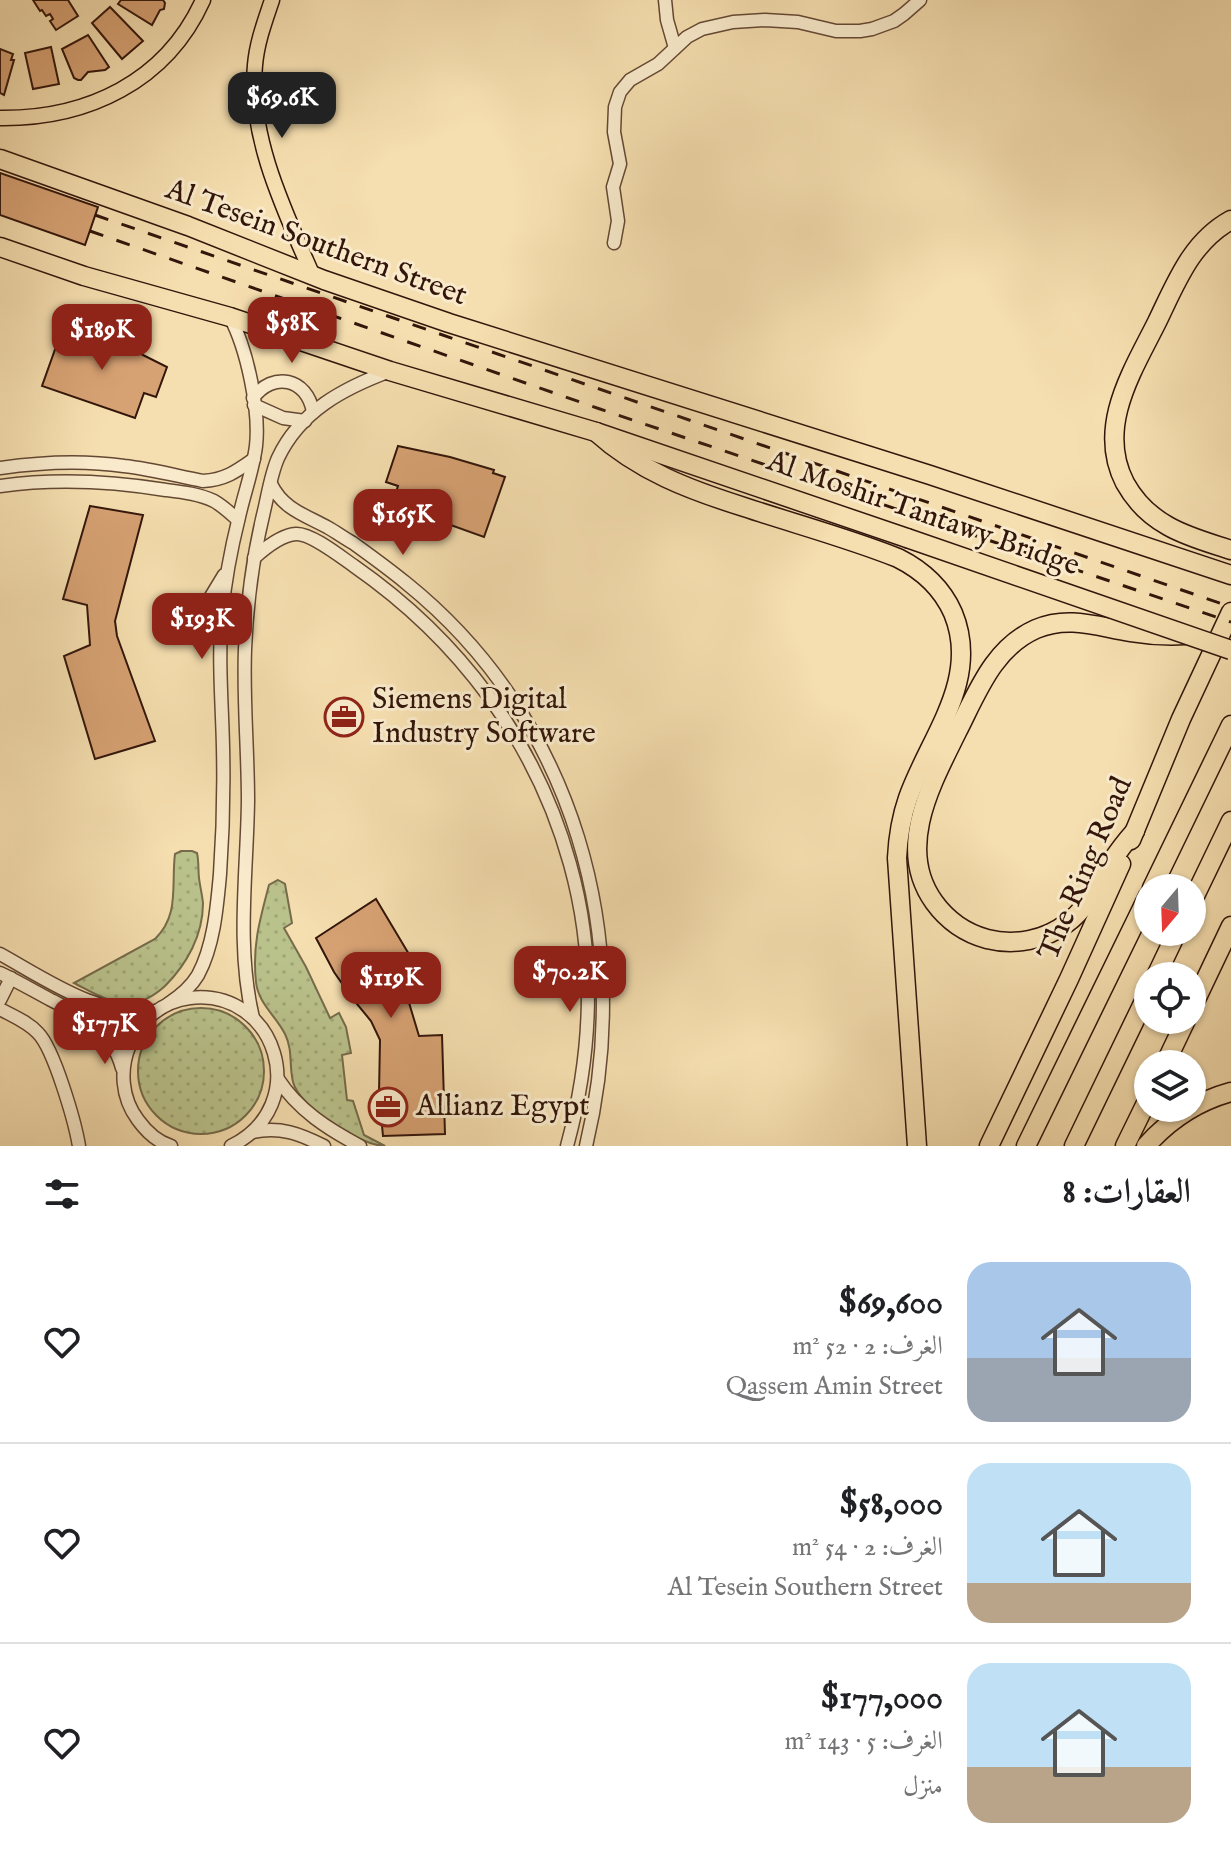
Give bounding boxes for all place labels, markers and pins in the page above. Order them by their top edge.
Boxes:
pin: $69.6K [217,72,347,140]
pin: $58K [245,297,339,365]
pin: $189K [46,304,158,372]
pin: $165K [347,489,459,557]
pin: $193K [146,593,258,661]
place label: Siemens Digital Industry Software [372,681,596,753]
office icon: Siemens Digital Industry Software [323,696,365,738]
pin: $70.2K [505,946,635,1014]
pin: $119K [335,952,447,1020]
pin: $177K [49,998,161,1066]
office icon: Allianz Egypt [367,1086,409,1128]
place label: Allianz Egypt [415,1088,589,1126]

